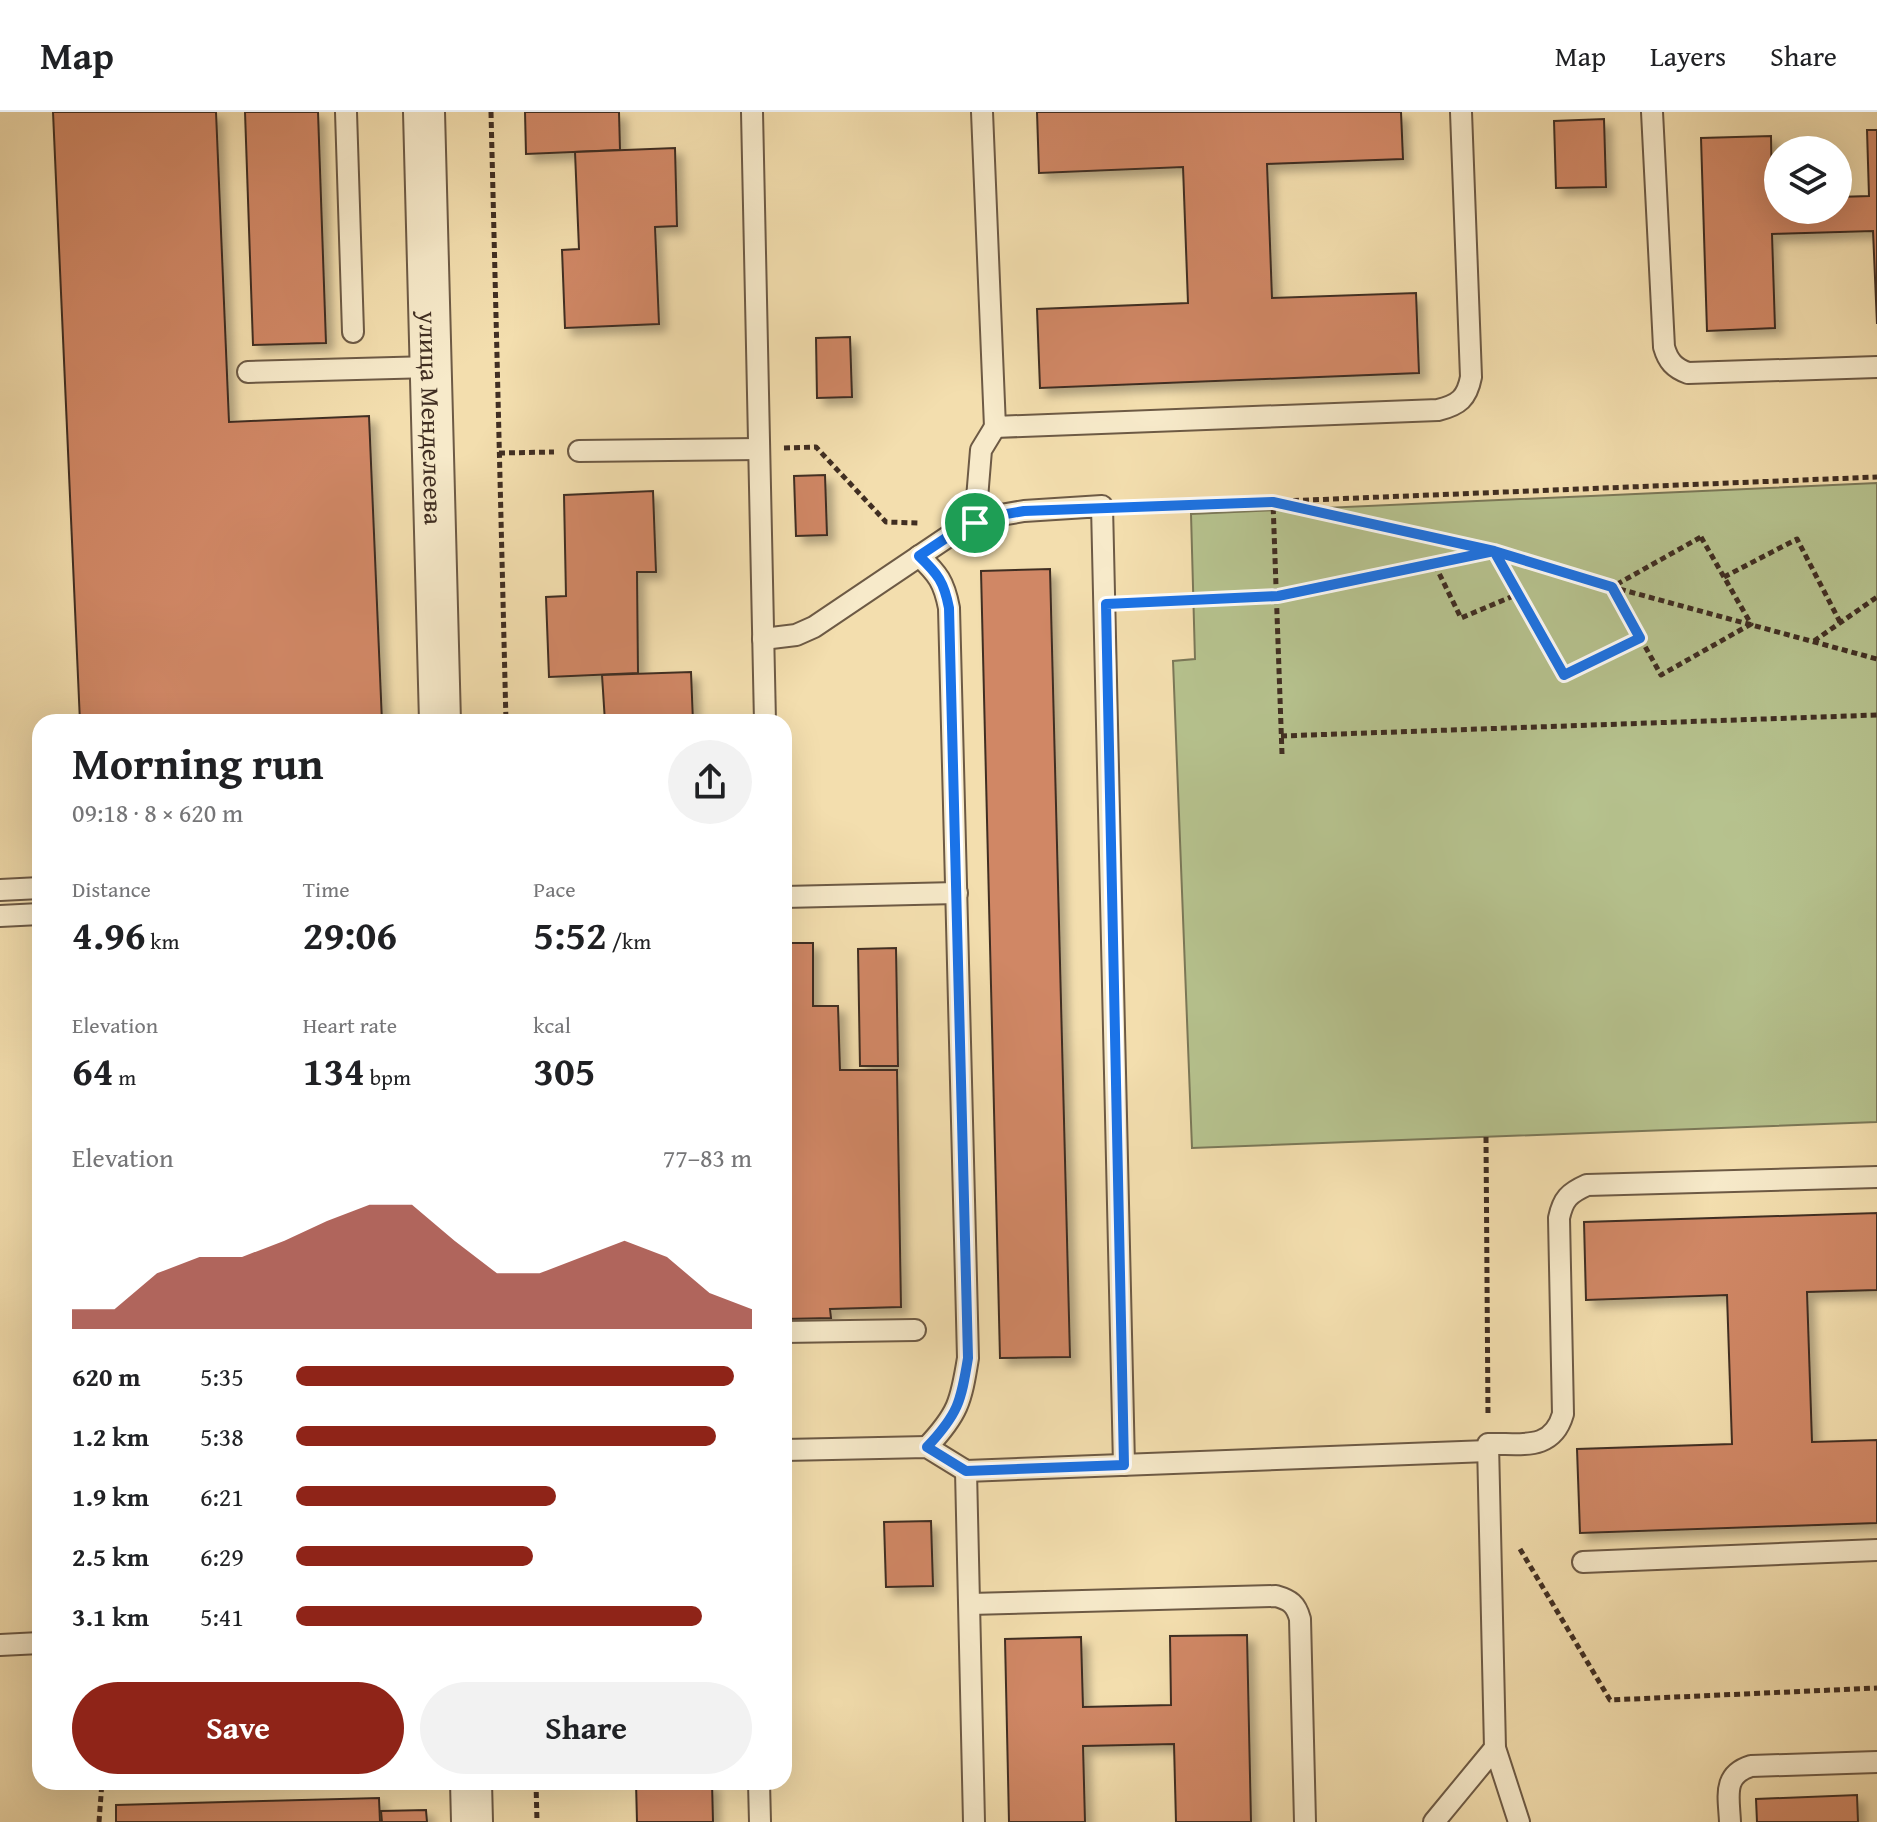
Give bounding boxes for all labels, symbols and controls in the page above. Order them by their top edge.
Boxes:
text: Map [40,27,114,83]
text: Map [1555,35,1606,76]
text: Layers [1650,35,1726,76]
text: Share [1770,35,1837,76]
map controls [1764,136,1852,224]
button: layers [1764,136,1852,224]
street label: улица Менделеева [410,310,454,526]
pin [941,489,1009,557]
icon: arrive [953,501,997,545]
text: Morning run [72,731,323,795]
button: share [668,740,752,824]
text: 09:18 · 8 × 620 m [72,793,243,832]
text: Distance [72,873,151,905]
text: Time [303,873,349,905]
text: Pace [533,873,576,905]
text: 4.96 [72,905,145,964]
text: 29:06 [303,905,397,964]
text: 5:52 [533,905,607,964]
text: km [145,925,179,957]
text: /km [607,925,651,957]
text: Elevation [72,1009,158,1041]
text: Heart rate [303,1009,397,1041]
text: kcal [533,1009,571,1041]
text: 64 [72,1041,113,1100]
text: 134 [303,1041,365,1100]
text: 305 [533,1041,596,1100]
text: m [113,1061,136,1093]
text: bpm [365,1061,411,1093]
text: Elevation [72,1138,174,1177]
text: 77–83 m [663,1138,752,1177]
text: 620 m [72,1357,140,1396]
text: 5:35 [200,1357,244,1396]
text: 1.2 km [72,1417,149,1456]
text: 5:38 [200,1417,244,1456]
text: 1.9 km [72,1477,149,1516]
text: 6:21 [200,1477,244,1516]
text: 2.5 km [72,1537,149,1576]
text: 6:29 [200,1537,244,1576]
text: 3.1 km [72,1597,149,1636]
text: 5:41 [200,1597,244,1636]
button: Save [72,1682,404,1774]
button: Share [420,1682,752,1774]

